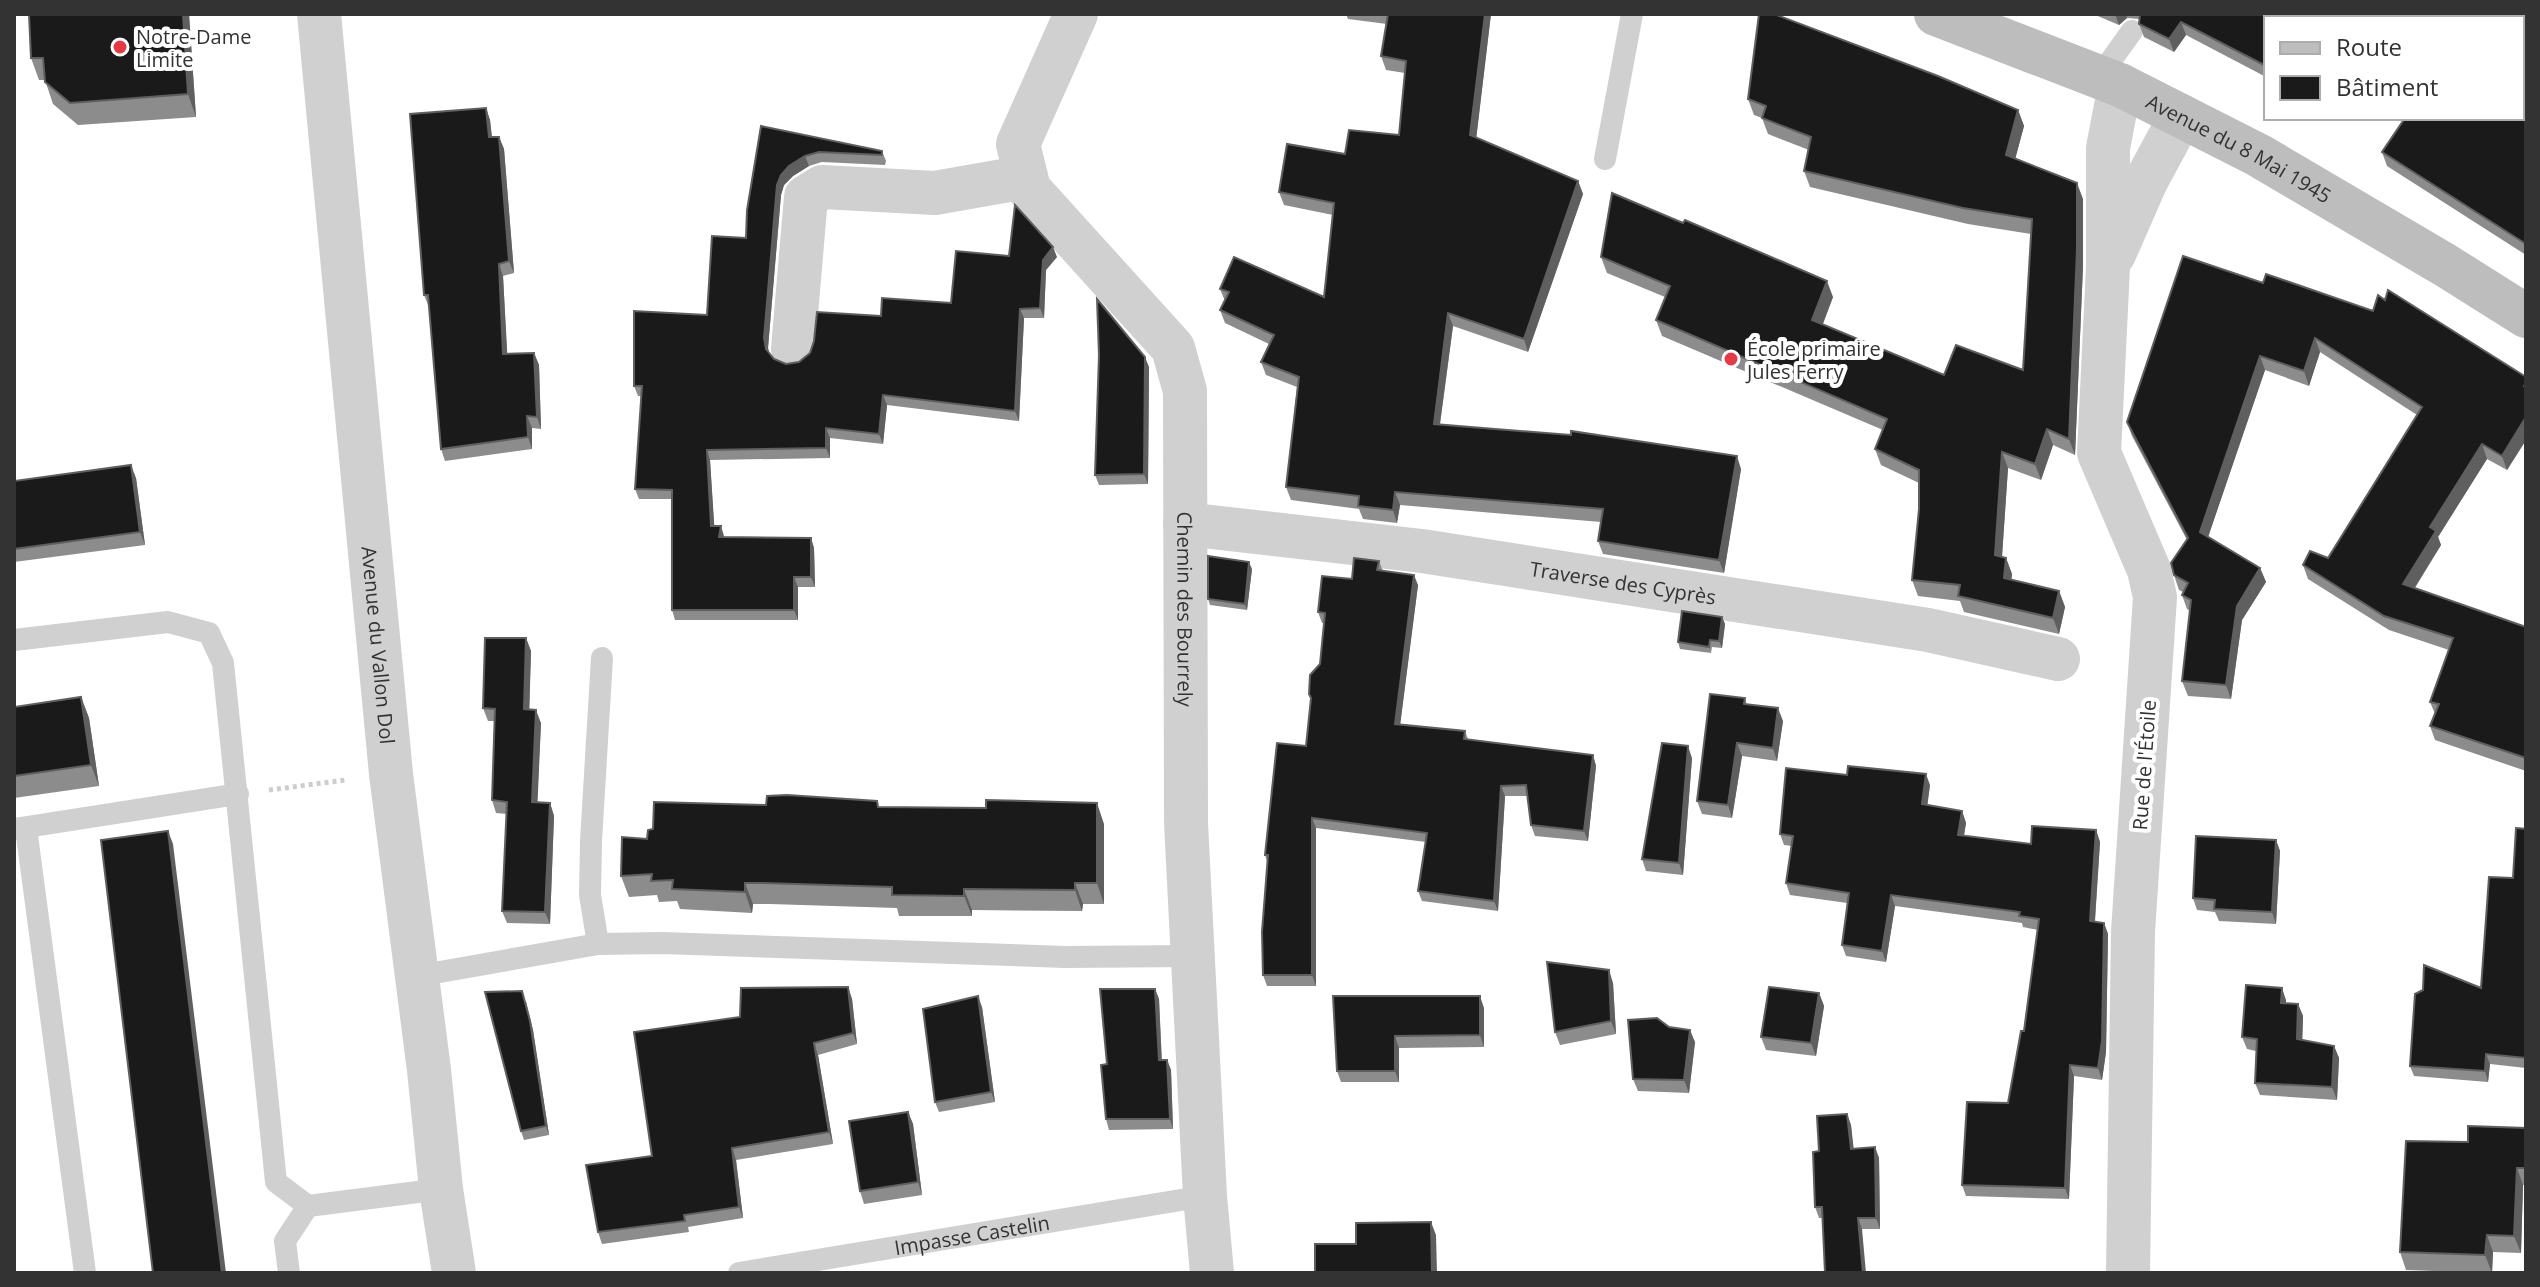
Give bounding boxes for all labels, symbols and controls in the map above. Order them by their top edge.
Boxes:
legend [2264,16,2524,120]
place label: Notre-Dame Limite [136,23,251,73]
text: Route [2336,30,2402,63]
marker: Notre-Dame Limite [111,38,129,56]
text: Bâtiment [2336,70,2438,103]
street label: Avenue du 8 Mai 1945 [2142,87,2337,209]
place label: École primaire Jules Ferry [1745,335,1881,385]
marker: École primaire Jules Ferry [1722,350,1740,368]
street label: Chemin des Bourrely [1172,511,1199,708]
street label: Avenue du Vallon Dol [356,545,402,745]
street label: Traverse des Cyprès [1528,555,1718,610]
street label: Rue de l'Étoile [2126,699,2162,831]
street label: Impasse Castelin [892,1208,1052,1261]

